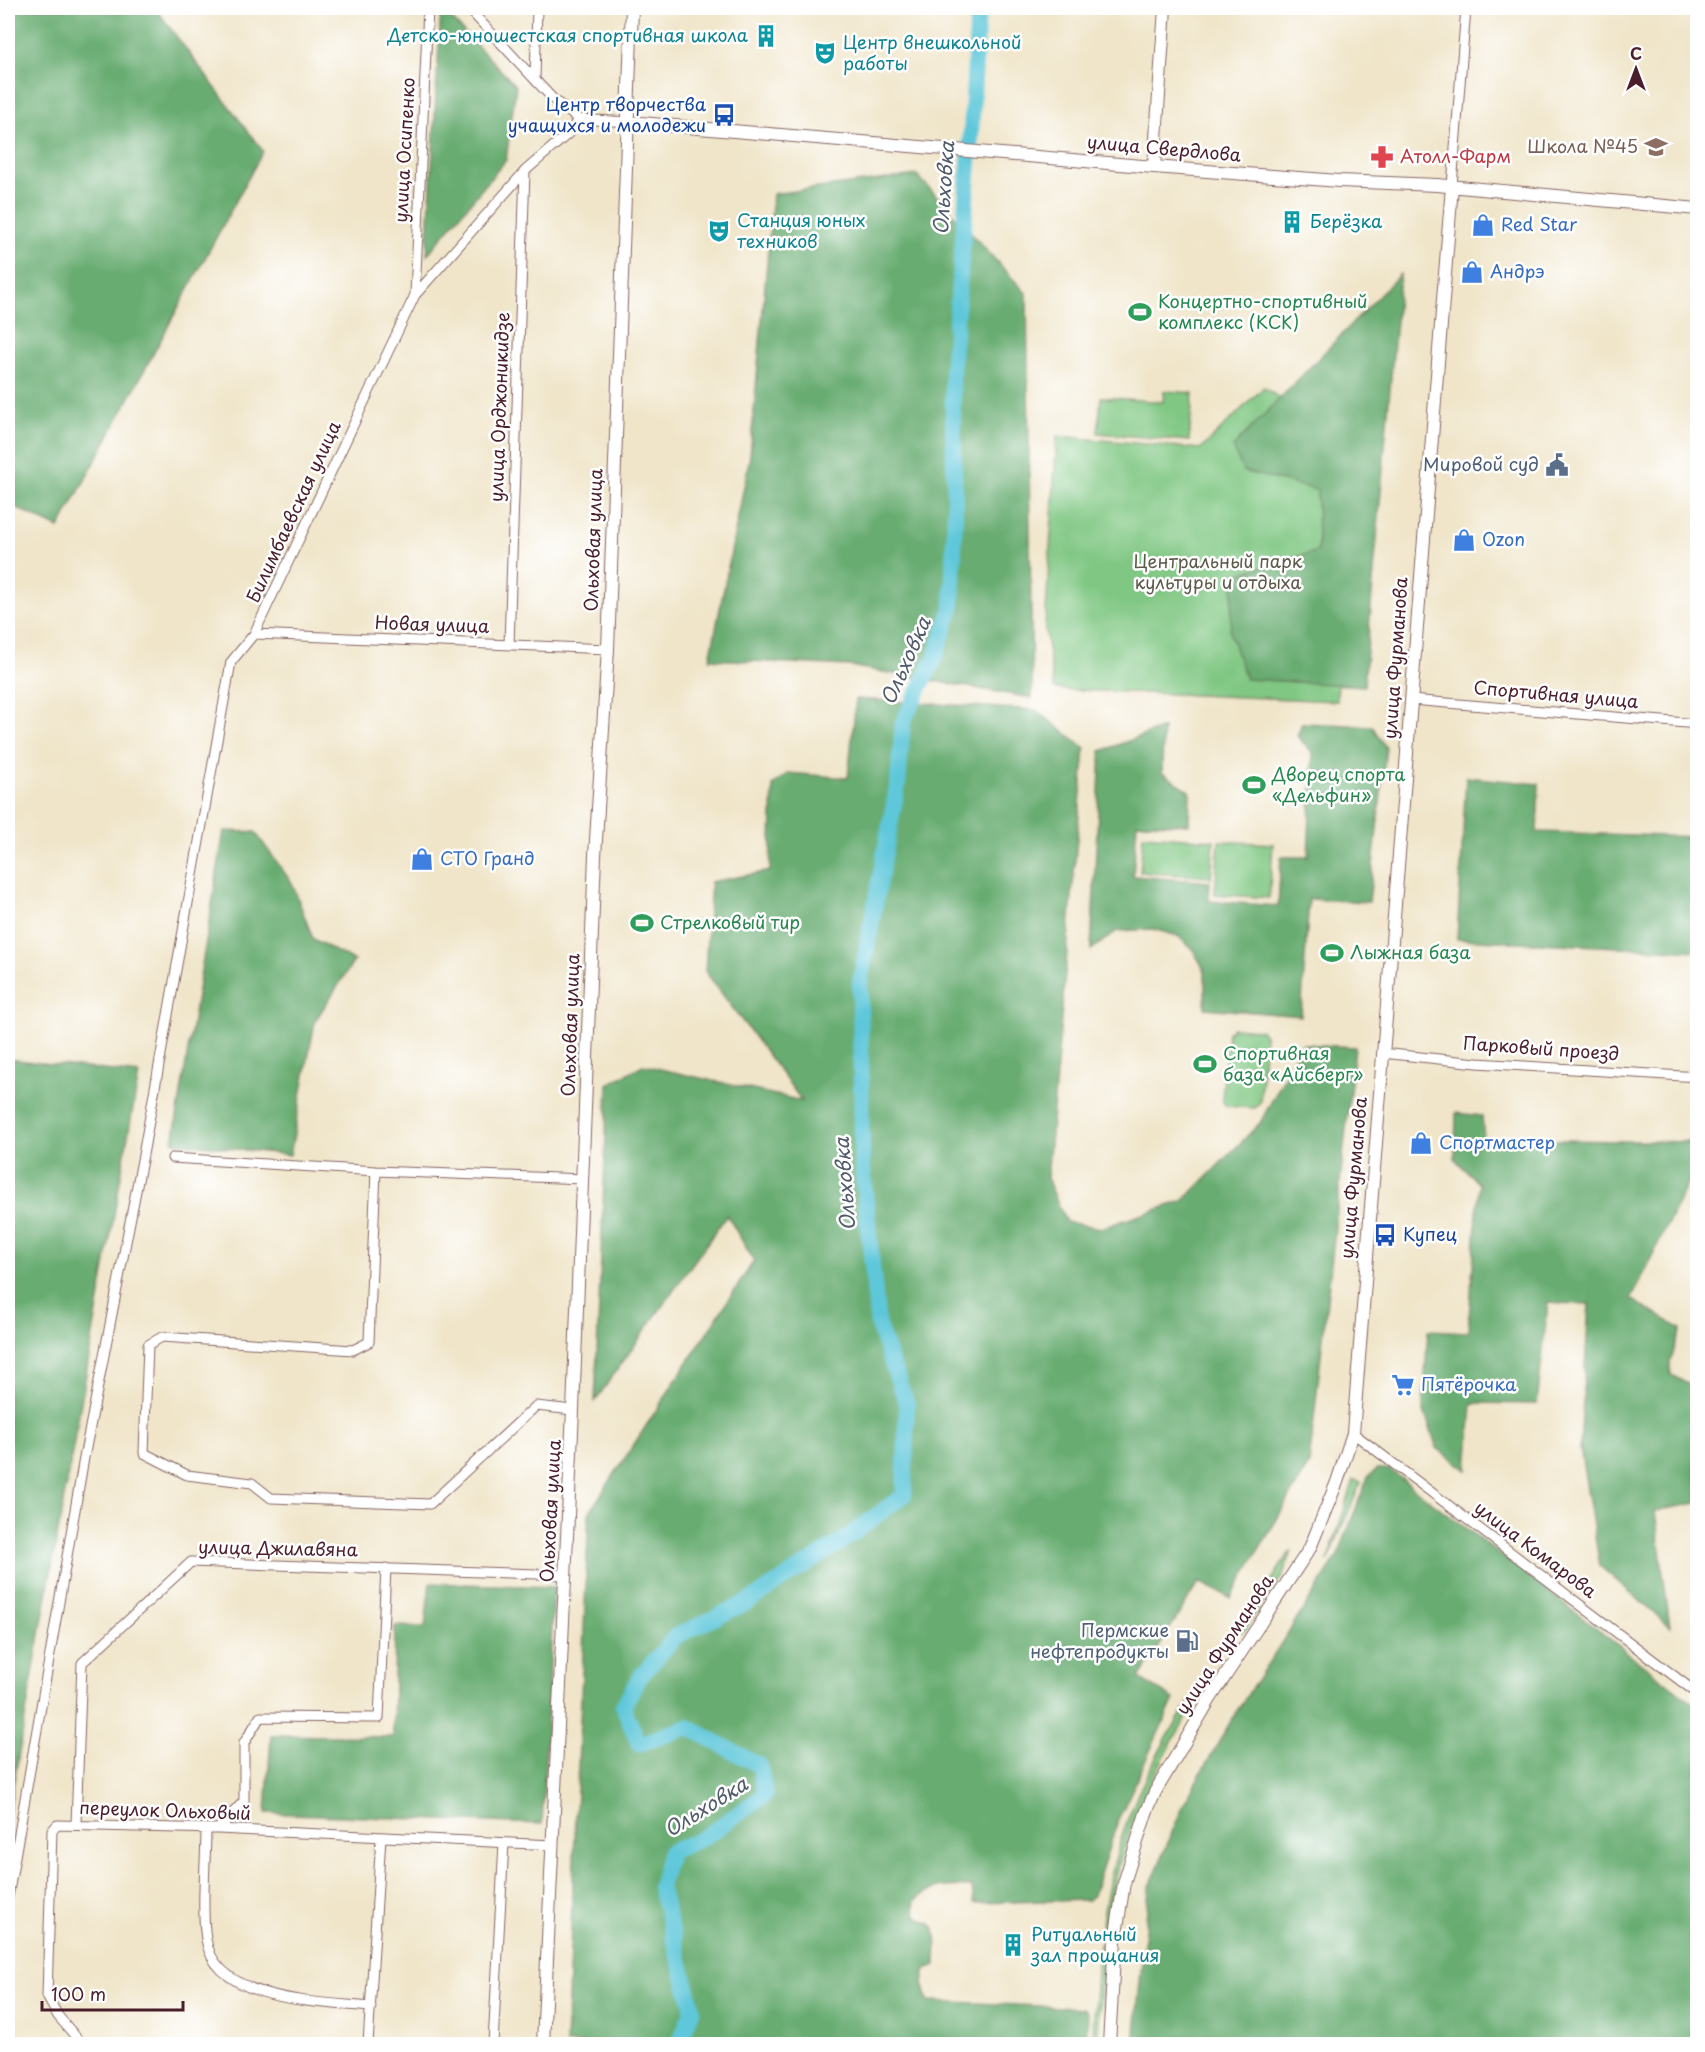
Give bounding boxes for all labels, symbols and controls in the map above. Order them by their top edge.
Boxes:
place label: Детско-юношестская спортивная школа [386,21,749,48]
building icon: Детско-юношестская спортивная школа [753,23,779,49]
place label: Центр внешкольной работы [843,28,1022,76]
north arrow [1606,39,1666,99]
theatre icon: Центр внешкольной работы [812,40,838,66]
text: С [1630,41,1642,65]
street label: улица Осипенко [386,77,421,223]
place label: Центр творчества учащихся и молодежи [508,90,707,138]
bus stop icon: Центр творчества учащихся и молодежи [711,102,737,128]
street label: улица Свердлова [1086,127,1243,168]
place label: Школа №45 [1527,132,1638,159]
school or university icon: Школа №45 [1643,134,1669,160]
water label: Ольховка [925,140,961,236]
place label: Атолл-Фарм [1400,142,1511,169]
pharmacy icon: Атолл-Фарм [1369,144,1395,170]
place label: Станция юных техников [737,206,865,254]
place label: Берёзка [1310,207,1383,234]
building icon: Берёзка [1279,209,1305,235]
place label: Red Star [1501,210,1578,237]
shop icon: Red Star [1470,212,1496,238]
theatre icon: Станция юных техников [706,218,732,244]
place label: Андрэ [1490,257,1545,284]
shop icon: Андрэ [1459,259,1485,285]
place label: Концертно-спортивный комплекс (КСК) [1158,287,1368,335]
sports icon: Концертно-спортивный комплекс (КСК) [1127,299,1153,325]
street label: улица Орджоникидзе [482,311,515,502]
street label: Билимбаевская улица [239,415,347,607]
place label: Мировой суд [1423,450,1539,477]
public building icon: Мировой суд [1544,452,1570,478]
street label: Ольховая улица [577,467,609,612]
place label: Ozon [1482,525,1525,552]
shop icon: Ozon [1451,527,1477,553]
park label: Центральный парк культуры и отдыха [1134,547,1303,595]
street label: улица Фурманова [1375,575,1414,740]
street label: Новая улица [374,608,490,639]
water label: Ольховка [872,611,938,709]
street label: Спортивная улица [1473,673,1640,714]
place label: Дворец спорта «Дельфин» [1271,760,1405,808]
sports icon: Дворец спорта «Дельфин» [1241,772,1267,798]
place label: СТО Гранд [440,844,535,871]
shop icon: СТО Гранд [409,846,435,872]
place label: Стрелковый тир [660,908,800,935]
sports icon: Стрелковый тир [629,910,655,936]
place label: Лыжная база [1350,938,1471,965]
sports icon: Лыжная база [1319,940,1345,966]
street label: Ольховая улица [554,952,586,1097]
street label: Парковый проезд [1462,1029,1620,1066]
place label: Спортивная база «Айсберг» [1223,1039,1363,1087]
sports icon: Спортивная база «Айсберг» [1192,1051,1218,1077]
street label: улица Фурманова [1332,1095,1373,1260]
place label: Спортмастер [1439,1128,1555,1155]
shop icon: Спортмастер [1408,1130,1434,1156]
water label: Ольховка [826,1136,862,1232]
place label: Купец [1403,1220,1458,1247]
bus stop icon: Купец [1372,1222,1398,1248]
place label: Пятёрочка [1421,1370,1517,1397]
supermarket icon: Пятёрочка [1390,1372,1416,1398]
street label: Ольховая улица [532,1438,567,1583]
street label: улица Комарова [1469,1494,1603,1604]
street label: улица Джилавяна [198,1533,359,1562]
street label: улица Фурманова [1168,1568,1280,1720]
place label: Пермские нефтепродукты [1030,1616,1169,1664]
fuel station icon: Пермские нефтепродукты [1174,1628,1200,1654]
water label: Ольховка [658,1768,754,1844]
street label: переулок Ольховый [79,1793,251,1826]
place label: Ритуальный зал прощания [1030,1920,1160,1968]
building icon: Ритуальный зал прощания [1000,1932,1026,1958]
scale bar [42,1974,183,2012]
text: 100 m [51,1980,106,2007]

